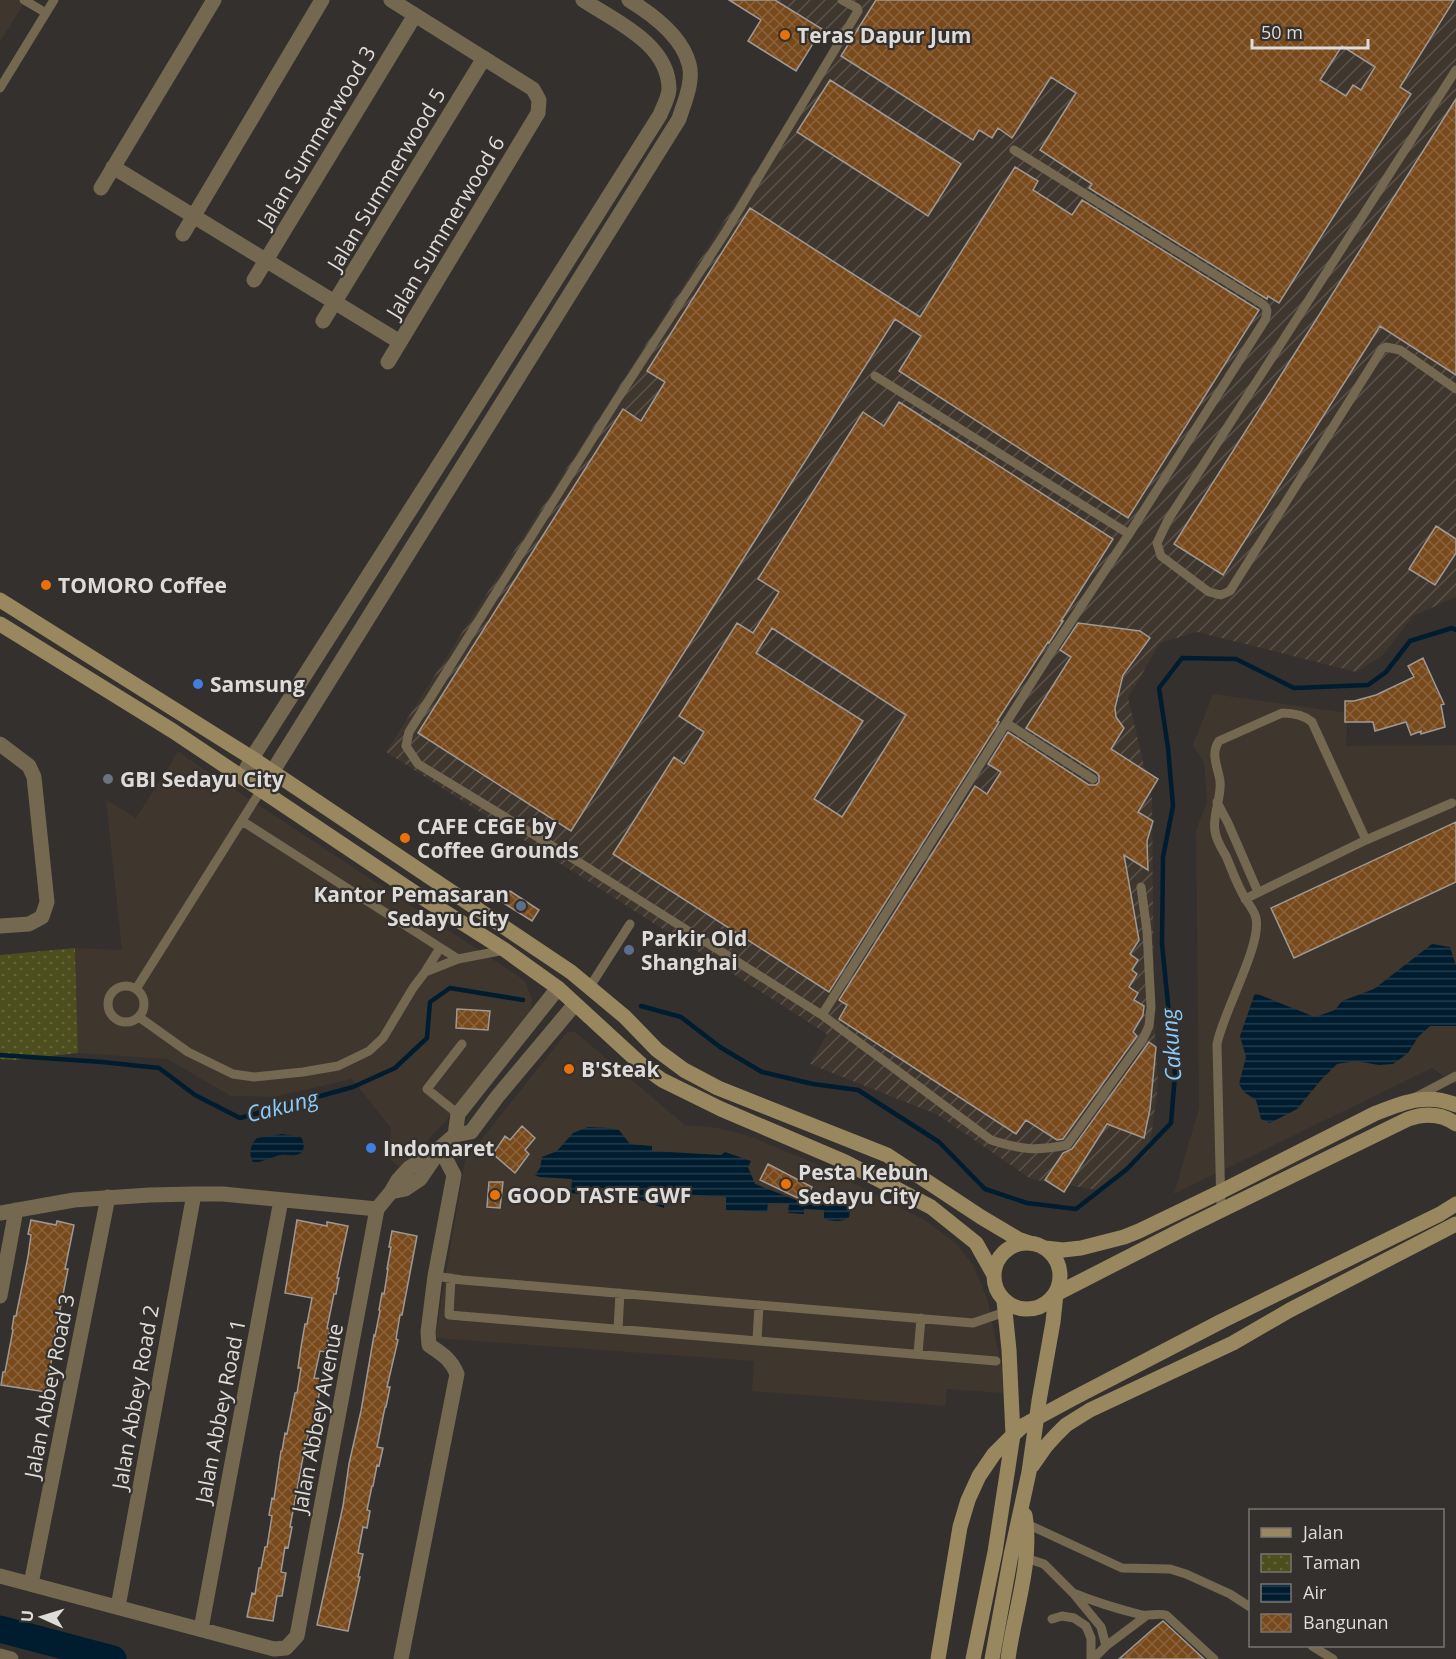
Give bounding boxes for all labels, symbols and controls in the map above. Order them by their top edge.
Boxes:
scale bar [1252,12,1368,50]
text: 50 m [1261,20,1303,44]
place label: Teras Dapur Jum [797,21,971,49]
marker: Teras Dapur Jum [778,28,792,42]
street label: Jalan Summerwood 3 [249,41,382,235]
street label: Jalan Summerwood 5 [319,83,452,277]
street label: Jalan Summerwood 6 [378,131,511,325]
place label: TOMORO Coffee [58,571,227,599]
marker: TOMORO Coffee [39,578,53,592]
place label: Samsung [210,670,305,698]
marker: Samsung [191,677,205,691]
place label: GBI Sedayu City [120,765,284,793]
marker: GBI Sedayu City [101,772,115,786]
place label: CAFE CEGE by Coffee Grounds [417,812,579,864]
marker: CAFE CEGE by Coffee Grounds [398,831,412,845]
place label: Kantor Pemasaran Sedayu City [313,880,509,932]
marker: Kantor Pemasaran Sedayu City [514,899,528,913]
place label: Parkir Old Shanghai [641,924,747,976]
marker: Parkir Old Shanghai [622,943,636,957]
water label: Cakung [1152,1006,1188,1082]
place label: B'Steak [581,1055,660,1083]
marker: B'Steak [562,1062,576,1076]
water label: Cakung [243,1081,323,1128]
place label: Indomaret [383,1134,494,1162]
marker: Indomaret [364,1141,378,1155]
place label: Pesta Kebun Sedayu City [798,1158,929,1210]
marker: Pesta Kebun Sedayu City [779,1177,793,1191]
place label: GOOD TASTE GWF [507,1181,691,1209]
marker: GOOD TASTE GWF [488,1188,502,1202]
street label: Jalan Abbey Road 3 [17,1292,81,1482]
street label: Jalan Abbey Road 2 [105,1303,165,1493]
street label: Jalan Abbey Road 1 [188,1317,252,1507]
street label: Jalan Abbey Avenue [285,1321,349,1517]
legend [1249,1509,1444,1647]
text: Jalan [1301,1520,1343,1544]
text: Taman [1303,1550,1361,1574]
text: Air [1303,1580,1327,1604]
north arrow [12,1587,72,1647]
text: U [16,1609,38,1623]
text: Bangunan [1303,1610,1389,1634]

